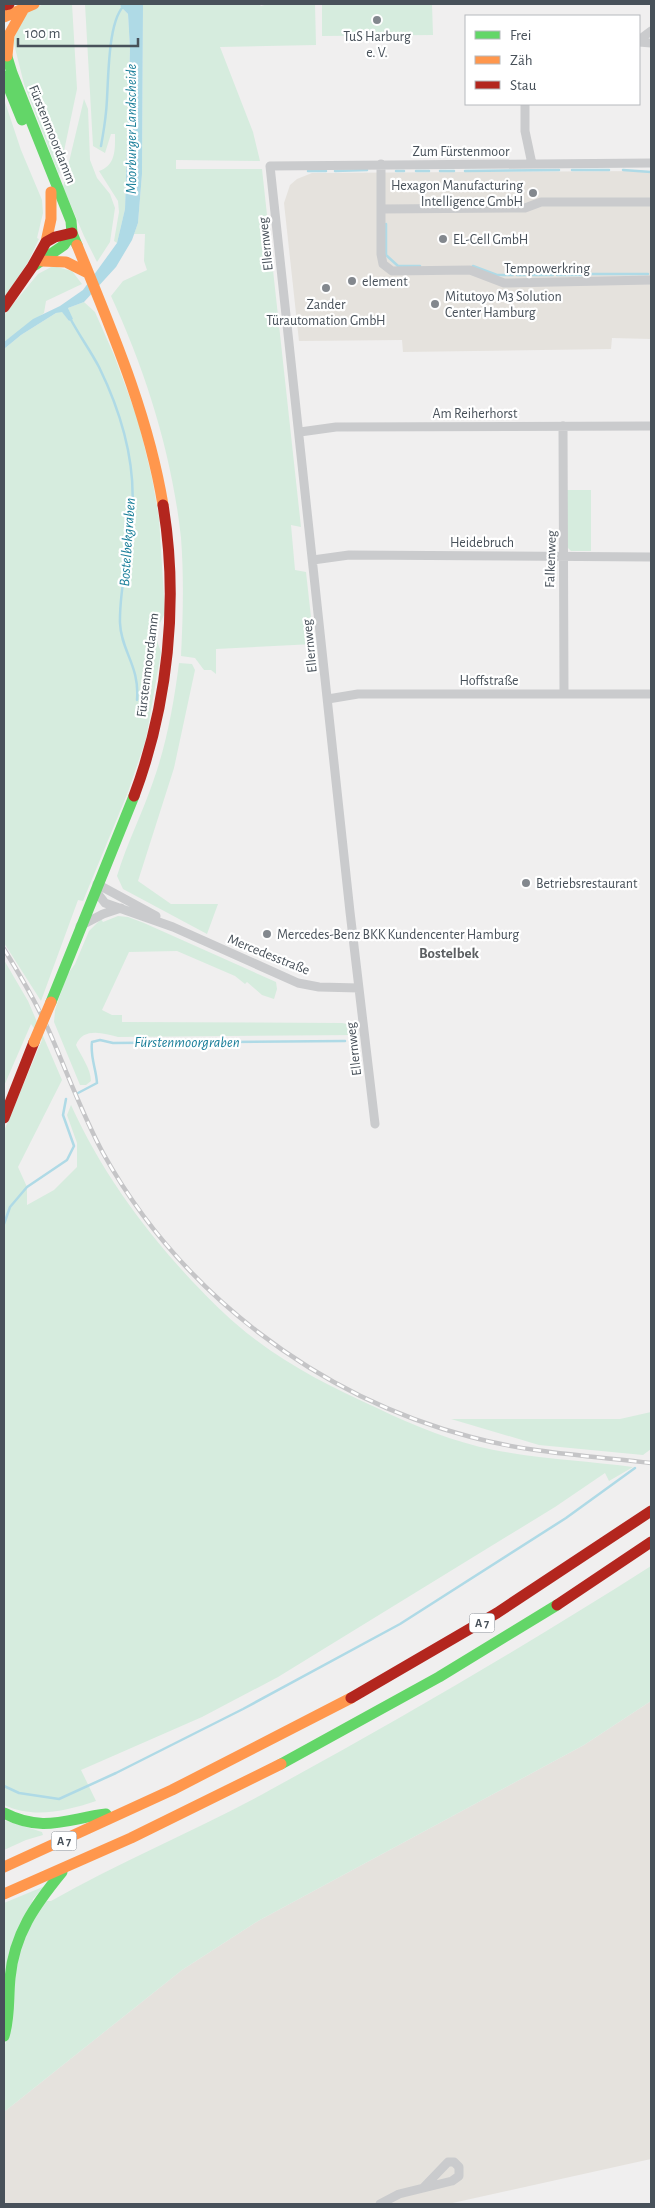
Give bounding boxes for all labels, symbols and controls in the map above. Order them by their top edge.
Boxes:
marker: TuS Harburg e. V. [371,14,383,26]
scale bar [18,15,138,47]
legend [465,15,640,105]
text: 100 m [25,26,60,41]
text: Frei [510,28,531,43]
place label: TuS Harburg e. V. [343,30,411,60]
text: Zäh [510,53,533,68]
water label: Moorburger Landscheide [124,64,139,194]
text: Stau [510,78,537,93]
street label: Fürstenmoordamm [26,83,78,186]
street label: Zum Fürstenmoor [413,145,510,159]
place label: Hexagon Manufacturing Intelligence GmbH [391,179,523,209]
marker: Hexagon Manufacturing Intelligence GmbH [527,187,539,199]
street label: Ellernweg [256,216,276,271]
marker: EL-Cell GmbH [437,233,449,245]
place label: EL-Cell GmbH [453,233,528,247]
street label: Tempowerkring [504,262,590,276]
marker: element [346,275,358,287]
place label: element [362,275,408,289]
marker: Zander Türautomation GmbH [320,282,332,294]
place label: Mitutoyo M3 Solution Center Hamburg [445,290,562,320]
place label: Zander Türautomation GmbH [266,298,386,328]
marker: Mitutoyo M3 Solution Center Hamburg [429,298,441,310]
street label: Am Reiherhorst [432,407,518,421]
water label: Bostelbekgraben [117,497,138,587]
street label: Falkenweg [543,530,559,588]
street label: Heidebruch [450,536,514,550]
street label: Fürstenmoordamm [135,612,161,718]
street label: Ellernweg [300,618,320,673]
street label: Hoffstraße [459,674,519,688]
marker: Betriebsrestaurant [520,877,532,889]
place label: Betriebsrestaurant [536,877,638,891]
marker: Mercedes-Benz BKK Kundencenter Hamburg [261,928,273,940]
place label: Mercedes-Benz BKK Kundencenter Hamburg [277,928,519,942]
street label: Mercedesstraße [226,932,312,978]
district label: Bostelbek [419,946,480,961]
street label: Ellernweg [344,1021,364,1077]
water label: Fürstenmoorgraben [134,1035,240,1050]
road number: A 7 [470,1614,494,1632]
road number: A 7 [52,1832,76,1850]

